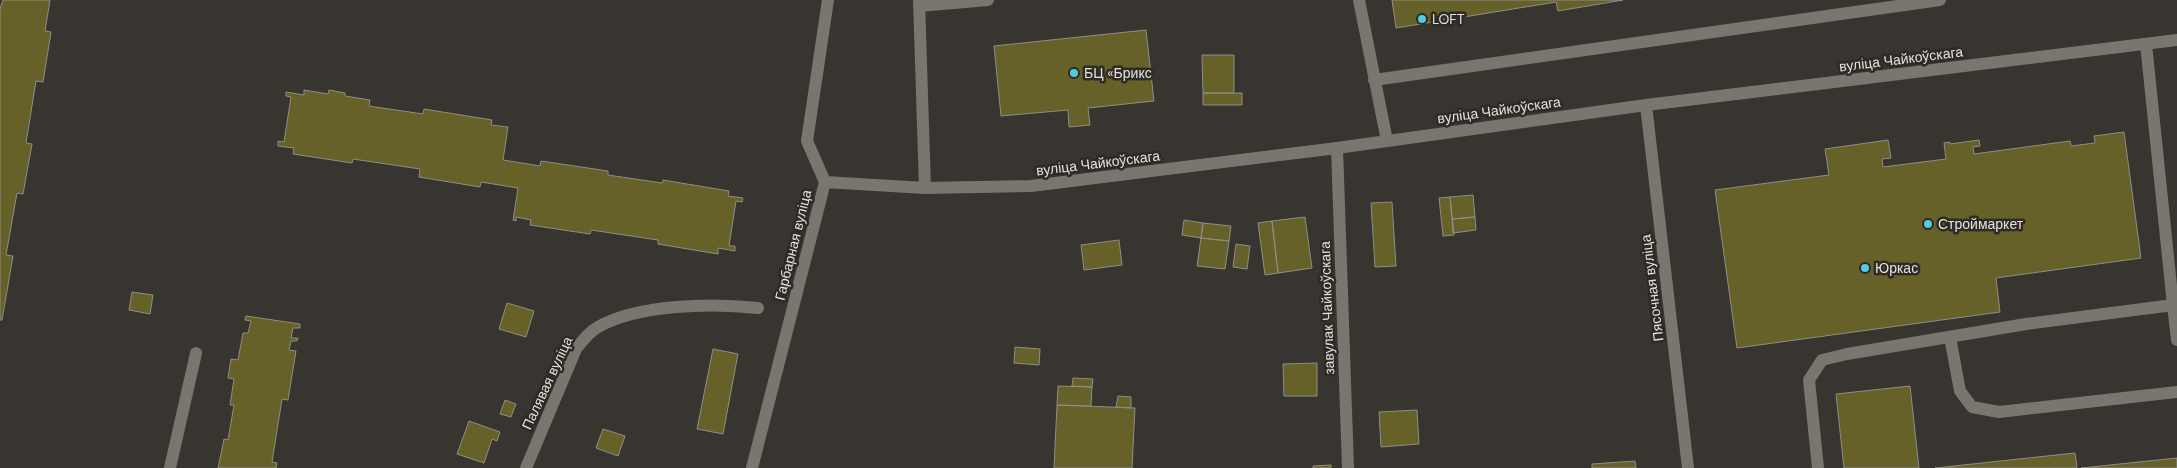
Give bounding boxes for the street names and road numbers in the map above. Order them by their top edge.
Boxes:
street label: вуліца Чайкоўскага [1838,42,1964,76]
street label: вуліца Чайкоўскага [1436,92,1562,128]
street label: вуліца Чайкоўскага [1035,146,1161,180]
street label: Гарбарная вуліца [771,188,815,302]
street label: Пясочная вуліца [1637,233,1667,342]
street label: завулак Чайкоўскага [1316,241,1338,375]
street label: Палявая вуліца [518,333,577,433]

